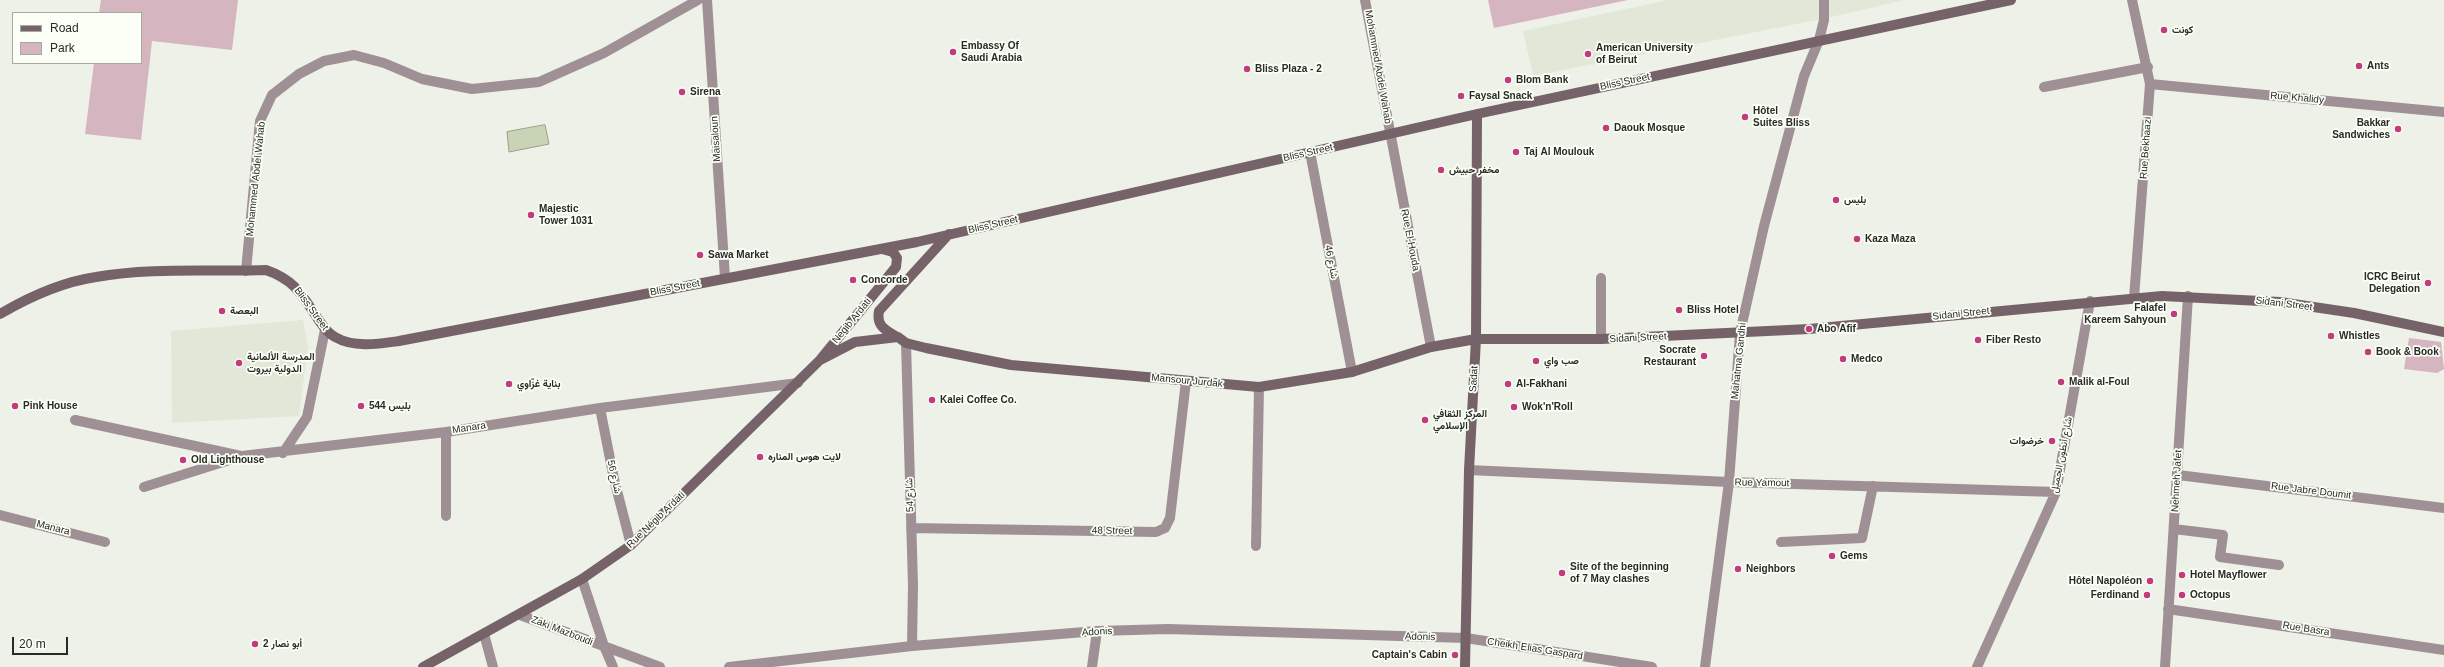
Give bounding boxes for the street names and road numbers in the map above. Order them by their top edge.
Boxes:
street label: Mohammed Abdel Wahab [1362,9,1394,125]
street label: Bliss Street [1599,71,1651,93]
street label: Rue Khalidy [2270,90,2324,106]
street label: Maisaloun [708,116,724,162]
street label: Rue Bekhaazi [2138,117,2154,179]
street label: Mohammed Abdel Wahab [244,121,268,237]
street label: Bliss Street [1282,141,1334,165]
street label: Rue El-Houda [1398,208,1422,272]
street label: Bliss Street [967,213,1019,237]
street label: شارع 46 [1322,244,1340,280]
street label: Bliss Street [649,277,701,299]
street label: Bliss Street [291,285,331,333]
street label: Sidani Street [2255,295,2313,313]
street label: Negib Ardati [830,296,874,346]
street label: Sidani Street [1932,305,1990,323]
street label: Mahatma Gandhi [1729,322,1749,400]
street label: Sidani Street [1609,331,1667,345]
street label: Sadat [1467,366,1481,392]
street label: Mansour Jurdak [1151,372,1223,390]
street label: شارع أنطون الجميل [2049,416,2075,494]
street label: Manara [451,419,487,437]
street label: Nehmeh Jafet [2169,450,2185,512]
street label: شارع 56 [604,459,624,495]
street label: Rue Yamout [1734,477,1790,489]
street label: شارع 54 [903,478,917,512]
street label: Rue Jabre Doumit [2270,480,2352,502]
street label: Rue Négib Ardati [624,489,688,551]
street label: Manara [35,518,71,538]
street label: 48 Street [1092,525,1132,537]
street label: Zaki Mazboudi [529,614,595,648]
street label: Rue Basra [2282,619,2330,639]
street label: Adonis [1081,625,1113,639]
street label: Adonis [1405,630,1435,644]
street label: Cheikh Elias Gaspard [1486,636,1584,662]

